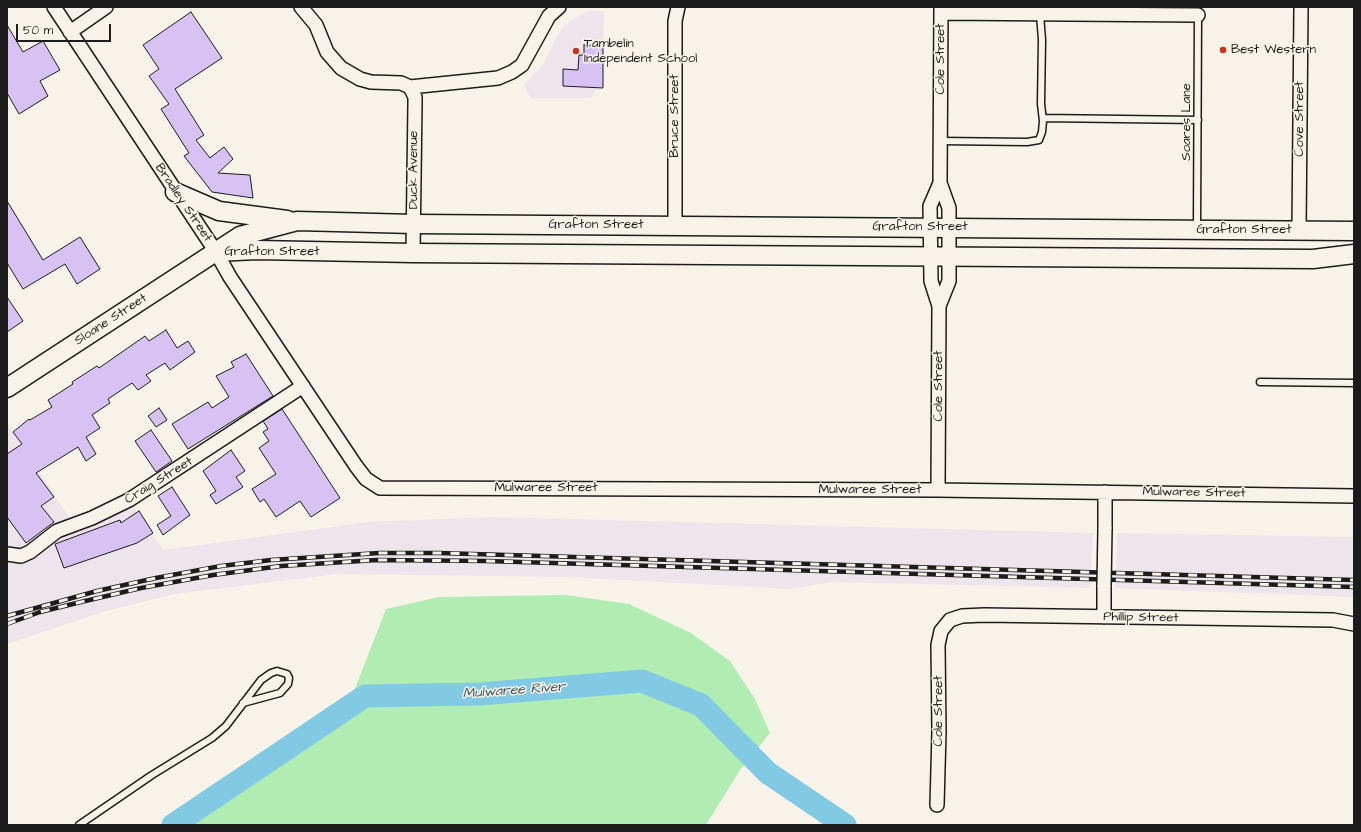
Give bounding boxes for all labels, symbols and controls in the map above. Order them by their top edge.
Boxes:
scale bar [18,16,113,42]
text: 50 m [23,22,53,39]
street label: Cole Street [933,24,949,94]
place label: Tambelin Independent School [584,36,697,67]
place label: Best Western [1231,42,1316,58]
marker: Best Western [1218,45,1228,55]
marker: Tambelin Independent School [571,46,581,56]
street label: Bruce Street [667,74,683,158]
street label: Cove Street [1292,81,1308,157]
street label: Soares Lane [1179,83,1195,161]
street label: Duck Avenue [406,131,422,209]
street label: Bradley Street [151,161,215,245]
street label: Grafton Street [549,217,643,233]
street label: Grafton Street [873,219,967,235]
street label: Grafton Street [1197,222,1291,238]
street label: Grafton Street [225,244,319,260]
street label: Sloane Street [72,291,150,349]
street label: Cole Street [931,351,947,421]
street label: Craig Street [122,454,196,508]
street label: Mulwaree Street [494,480,598,496]
street label: Mulwaree Street [818,482,922,498]
street label: Mulwaree Street [1142,484,1246,502]
street label: Phillip Street [1103,610,1179,626]
street label: Cole Street [931,676,947,746]
water label: Mulwaree River [462,679,566,703]

